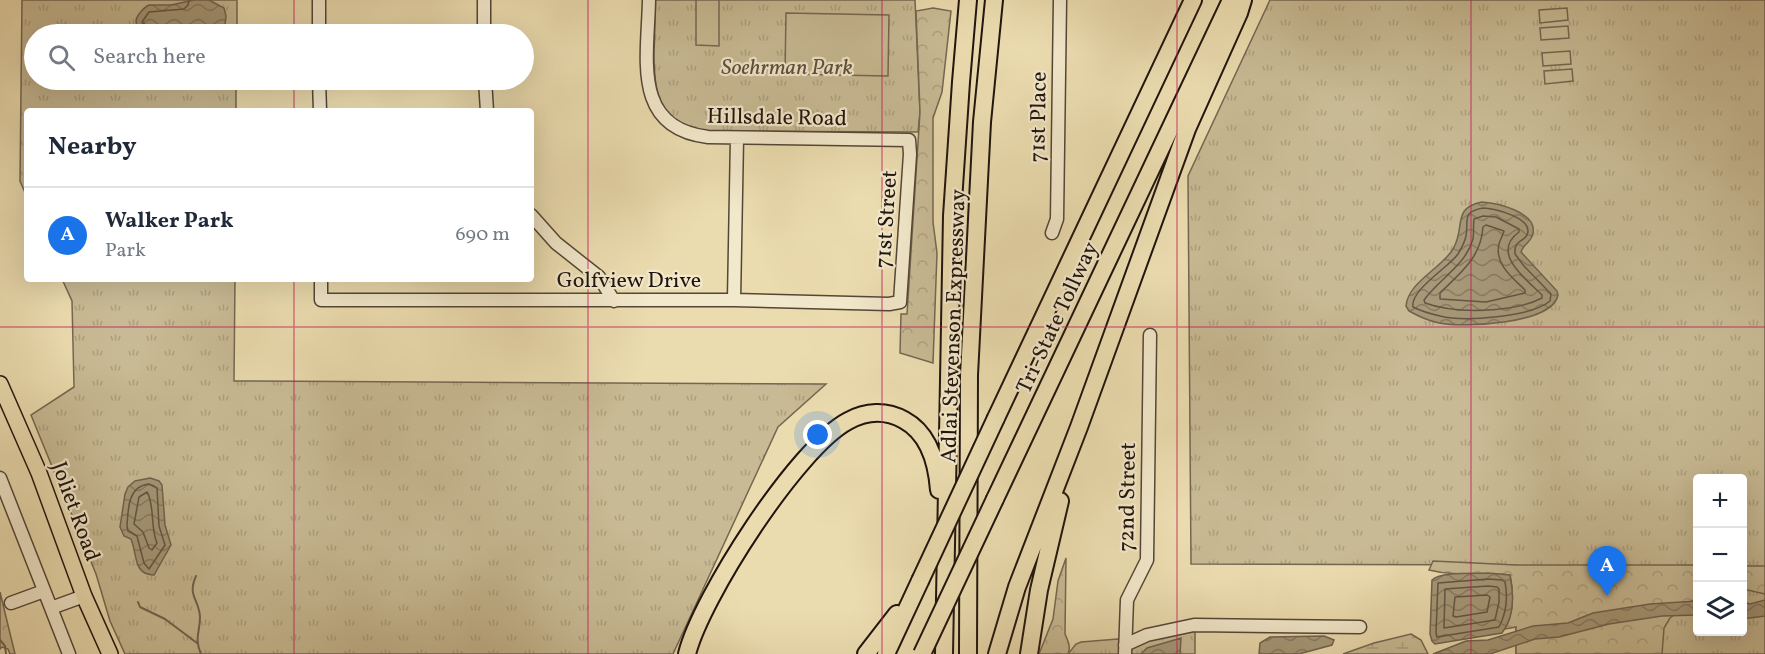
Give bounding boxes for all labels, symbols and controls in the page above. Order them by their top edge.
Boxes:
search box [24,24,534,90]
icon: search [45,41,78,74]
text: Search here [93,42,206,73]
park label: Soehrman Park [721,53,853,84]
street label: 71st Place [1023,71,1056,163]
street label: Hillsdale Road [707,102,847,135]
text: Nearby [48,129,137,165]
street label: 71st Street [869,169,906,269]
street label: Adlai Stevenson Expressway [934,189,975,464]
text: Walker Park [105,206,234,237]
text: A [60,221,75,249]
text: 690 m [455,221,510,249]
text: Park [105,237,146,265]
street label: Tri-State Tollway [1009,237,1107,399]
street label: Golfview Drive [557,266,701,297]
your location [803,420,832,449]
street label: 72nd Street [1112,442,1145,552]
street label: Joliet Road [42,458,107,566]
map controls [1693,474,1747,636]
button: + [1693,474,1747,528]
button: − [1693,528,1747,582]
pin: A [1588,546,1626,596]
button: layers [1693,582,1747,636]

